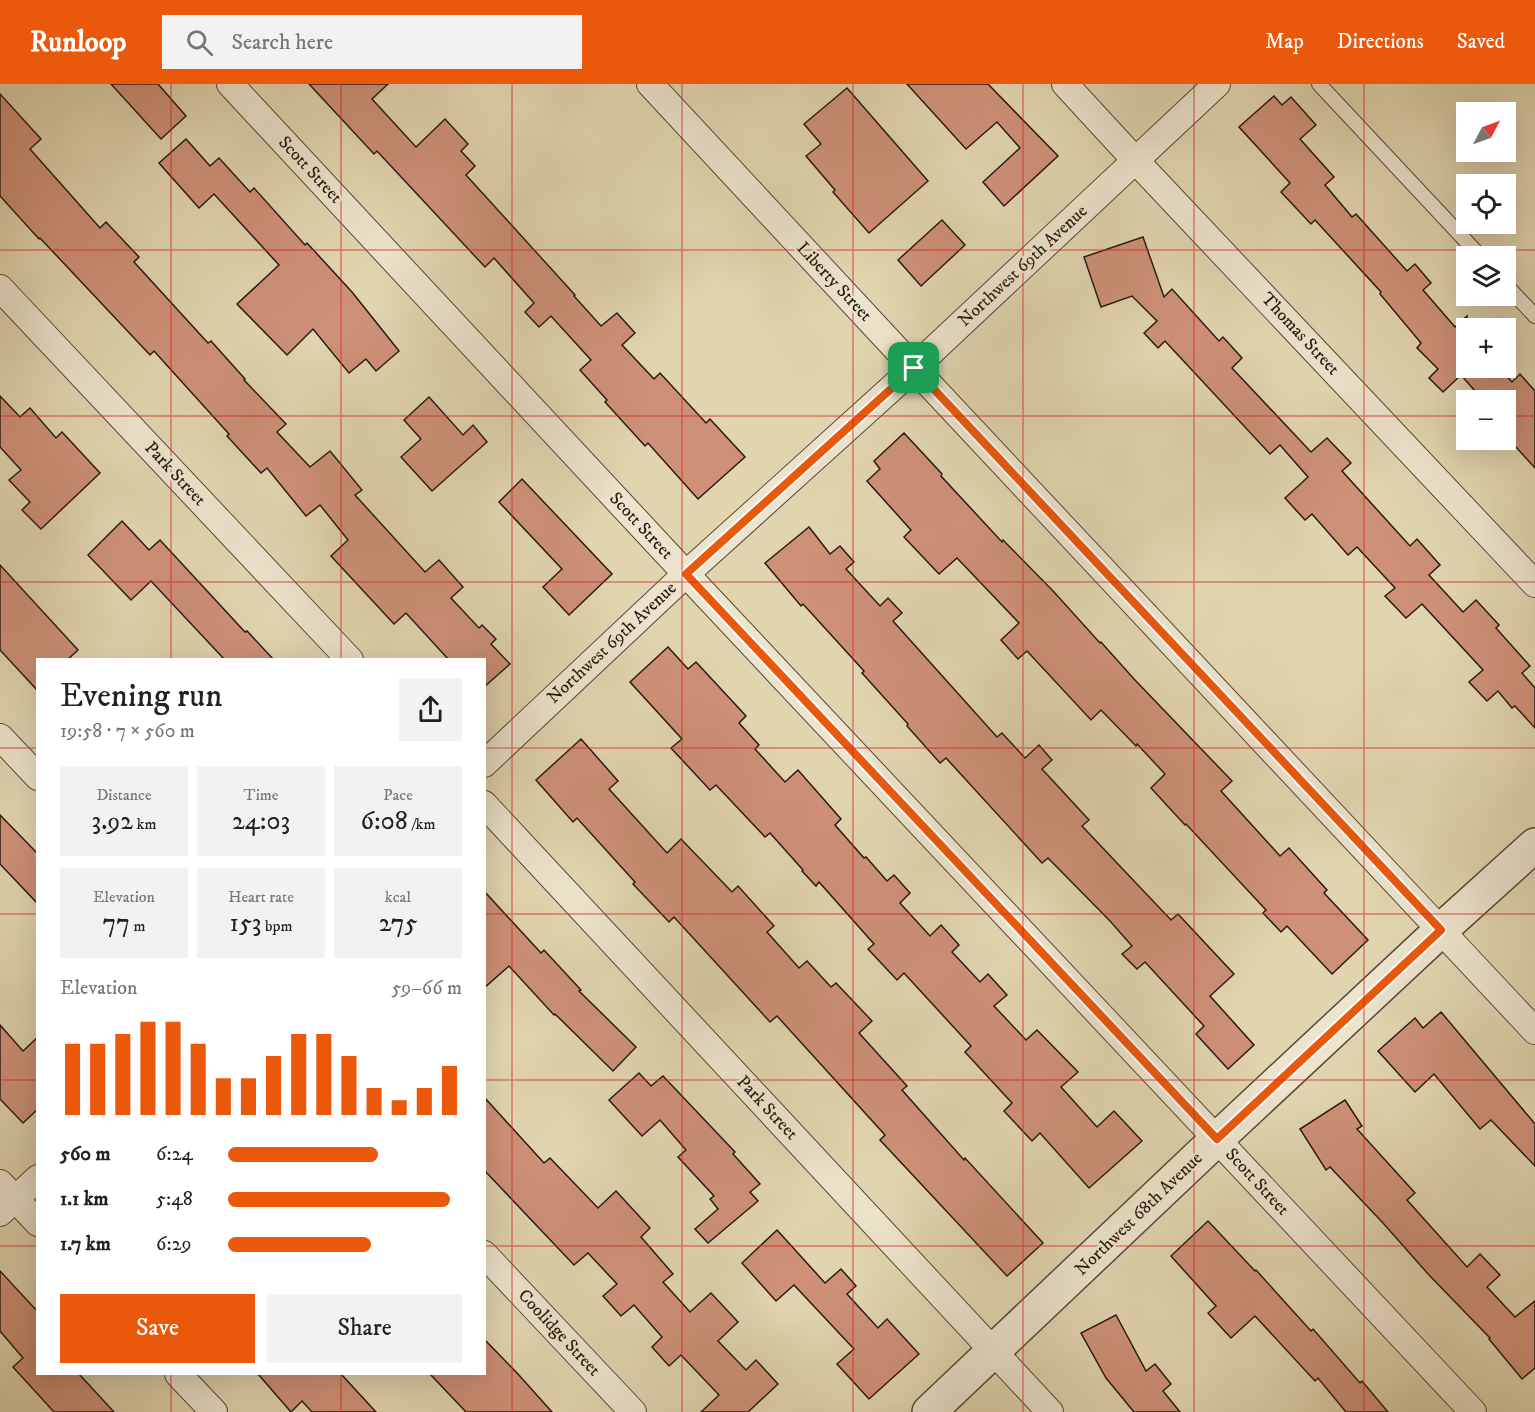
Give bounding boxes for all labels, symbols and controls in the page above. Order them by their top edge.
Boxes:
search box [162,15,582,69]
text: Runloop [30,25,126,60]
icon: search [183,26,216,59]
text: Search here [231,29,333,56]
text: Map [1265,29,1304,55]
text: Directions [1337,29,1424,55]
text: Saved [1457,29,1505,55]
north arrow [1456,102,1516,162]
map controls [1456,102,1516,450]
street label: Scott Street [273,132,347,208]
button: locate [1456,174,1516,234]
street label: Northwest 69th Avenue [954,200,1092,332]
street label: Liberty Street [792,238,877,327]
button: layers [1456,246,1516,306]
street label: Thomas Street [1256,288,1344,380]
button: + [1456,318,1516,378]
pin [888,342,939,393]
icon: arrive [897,351,930,384]
button: − [1456,390,1516,450]
street label: Park Street [140,437,211,511]
street label: Scott Street [604,488,678,564]
street label: Northwest 69th Avenue [543,577,681,709]
text: Evening run [60,676,222,717]
button: share [399,678,462,741]
text: 19:58 · 7 × 560 m [60,719,195,744]
text: Distance [96,785,152,805]
text: Time [244,785,278,805]
text: Pace [383,785,413,805]
text: 3.92 [92,805,133,838]
text: 24:03 [232,805,290,838]
text: 6:08 [360,805,408,838]
text: km [133,814,157,834]
text: /km [408,814,436,834]
text: Elevation [93,887,155,907]
text: Heart rate [228,887,294,907]
text: kcal [385,887,411,907]
text: 77 [103,907,130,940]
text: 153 [230,907,262,940]
text: 275 [379,907,417,940]
text: m [130,916,145,936]
text: bpm [262,916,293,936]
text: Elevation [60,976,137,1001]
text: 59–66 m [391,976,462,1001]
street label: Park Street [732,1071,803,1145]
text: 560 m [60,1142,110,1167]
text: 6:24 [156,1142,193,1167]
street label: Scott Street [1220,1144,1294,1220]
street label: Northwest 68th Avenue [1071,1147,1207,1281]
text: 1.1 km [60,1187,109,1212]
text: 5:48 [156,1187,193,1212]
text: 1.7 km [60,1232,111,1257]
text: 6:29 [156,1232,191,1257]
street label: Coolidge Street [513,1285,605,1381]
button: Save [60,1294,255,1363]
button: Share [267,1294,462,1363]

